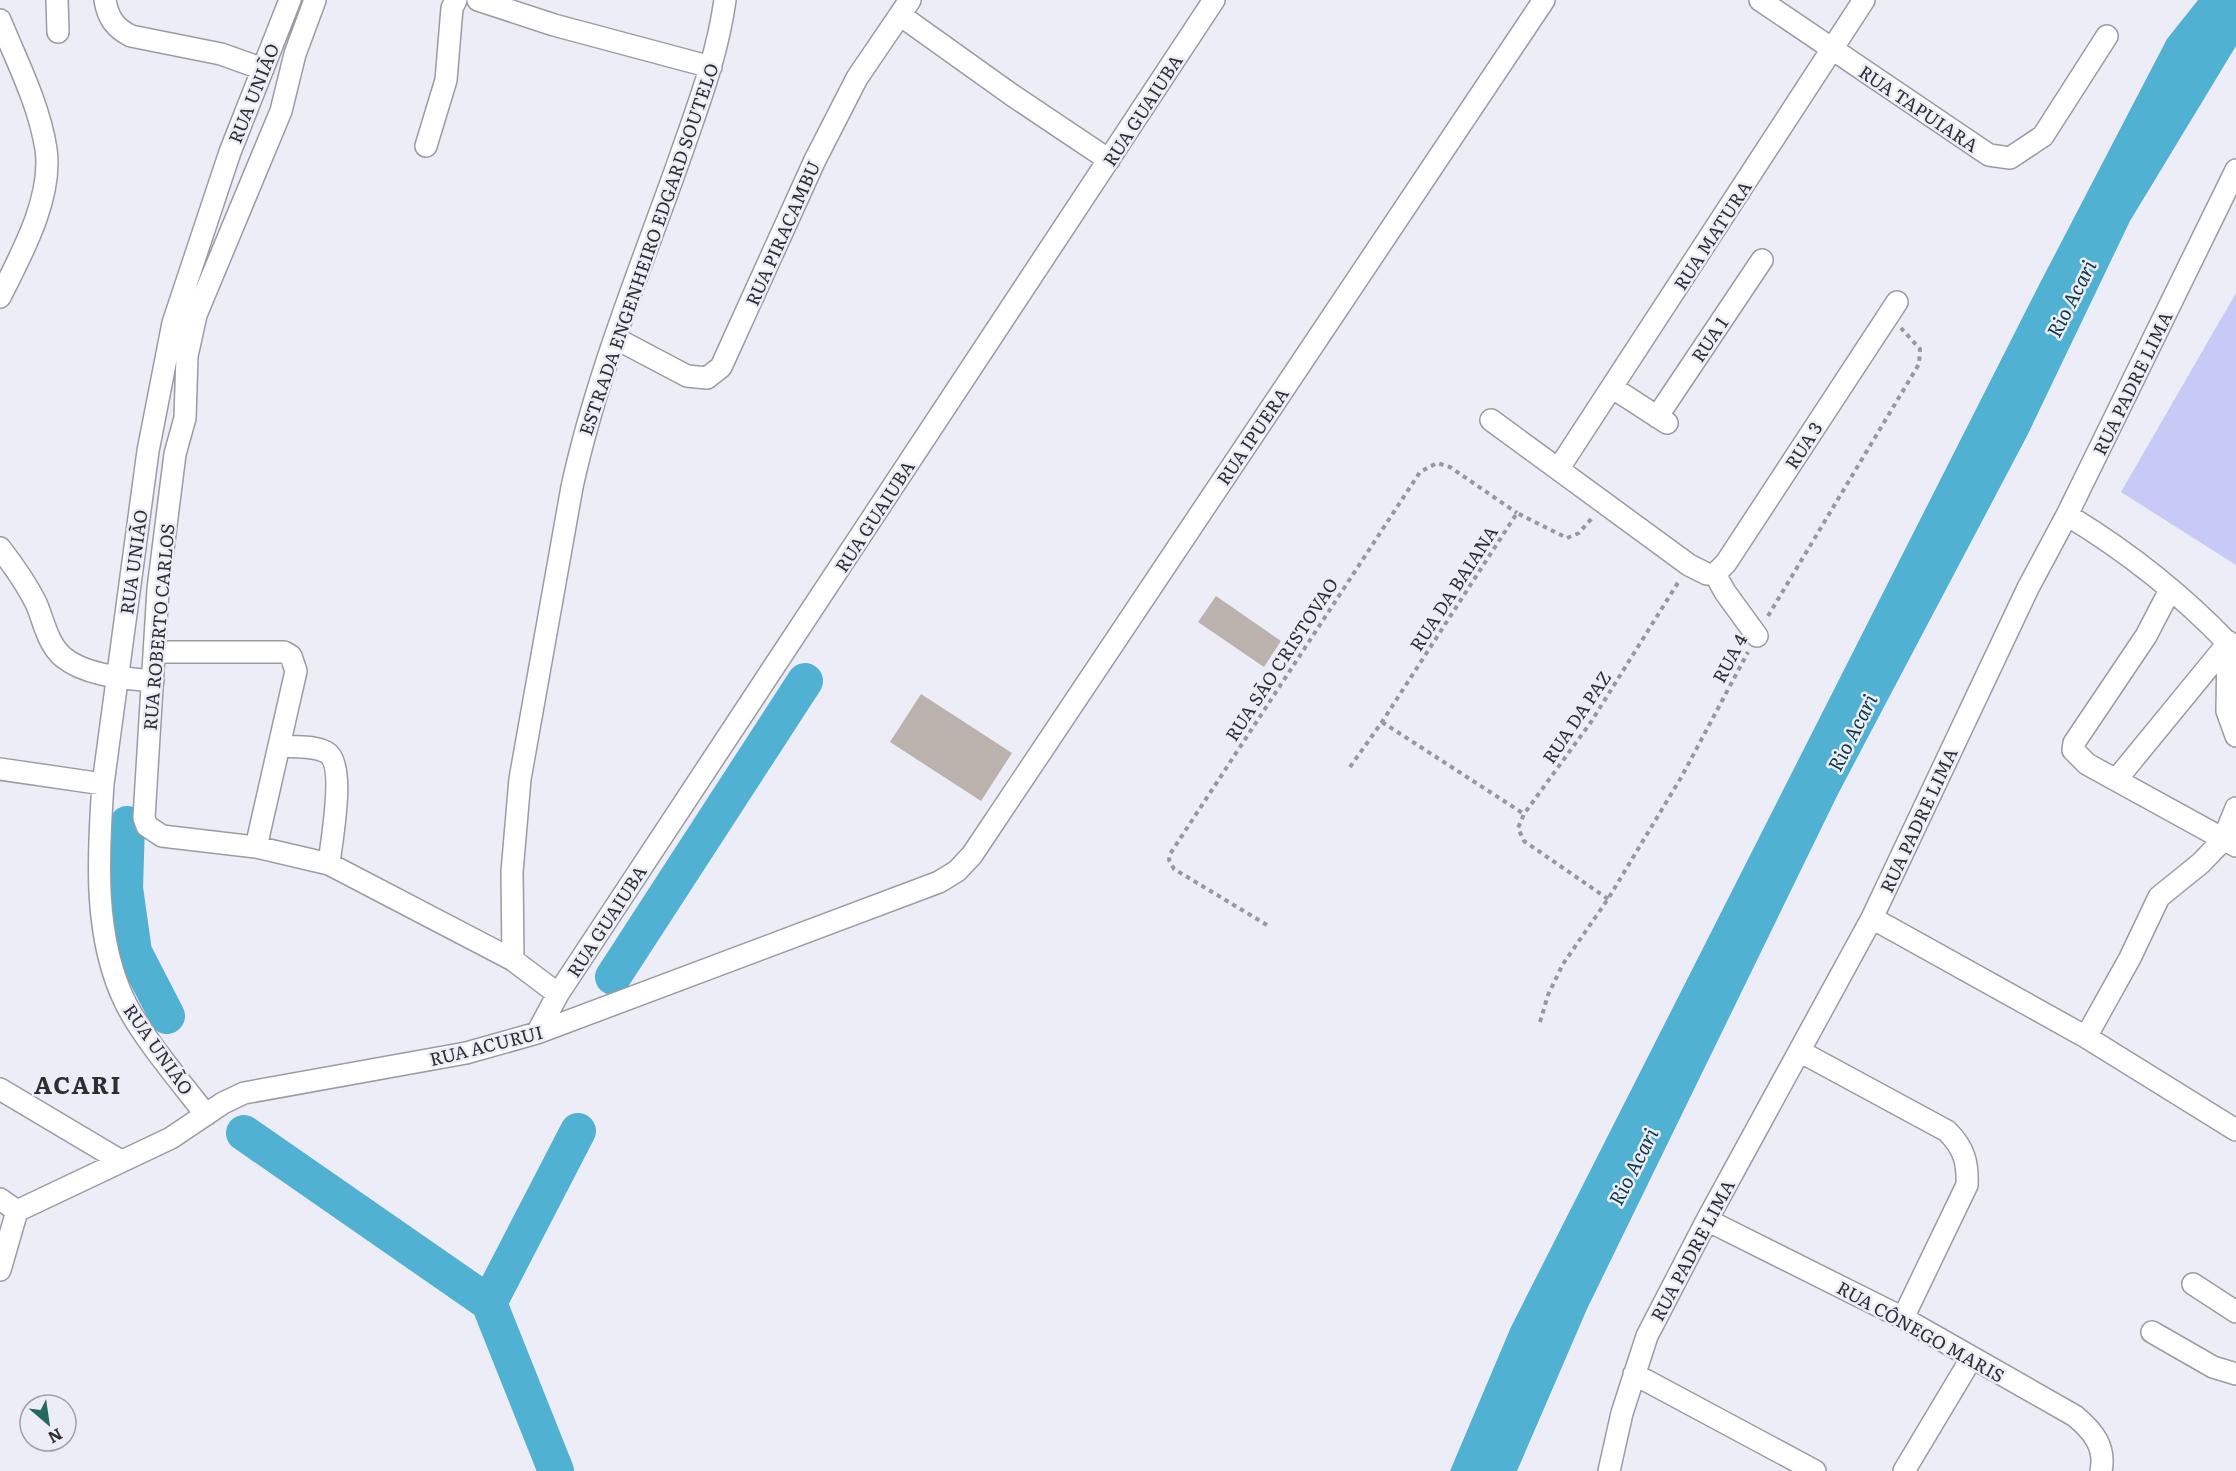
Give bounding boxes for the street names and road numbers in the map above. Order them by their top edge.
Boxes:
street label: RUA UNIÃO [221,39,285,147]
street label: RUA GUAIUBA [1096,49,1188,171]
street label: RUA TAPUIARA [1854,58,1984,158]
street label: ESTRADA ENGENHEIRO EDGARD SOUTELO [571,59,725,439]
street label: RUA PIRACAMBU [738,156,826,310]
street label: RUA MATURA [1666,175,1758,295]
street label: RUA PADRE LIMA [2085,307,2179,459]
street label: RUA 1 [1684,311,1734,367]
street label: RUA IPUERA [1209,382,1295,490]
street label: RUA 3 [1778,416,1828,474]
street label: RUA GUAIUBA [828,455,920,577]
street label: RUA UNIÃO [112,508,154,616]
street label: RUA DA BAIANA [1402,520,1504,656]
street label: RUA ROBERTO CARLOS [136,522,180,732]
street label: RUA SĀO CRISTOVAO [1218,572,1344,746]
street label: RUA 4 [1705,629,1753,687]
street label: RUA DA PAZ [1535,665,1617,769]
street label: RUA PADRE LIMA [1873,743,1963,897]
street label: RUA GUAIUBA [560,860,652,982]
street label: RUA UNIÃO [118,998,200,1100]
street label: RUA ACURUI [426,1018,546,1072]
street label: RUA PADRE LIMA [1643,1174,1741,1326]
street label: RUA CÔNEGO MARIS [1832,1274,2010,1388]

